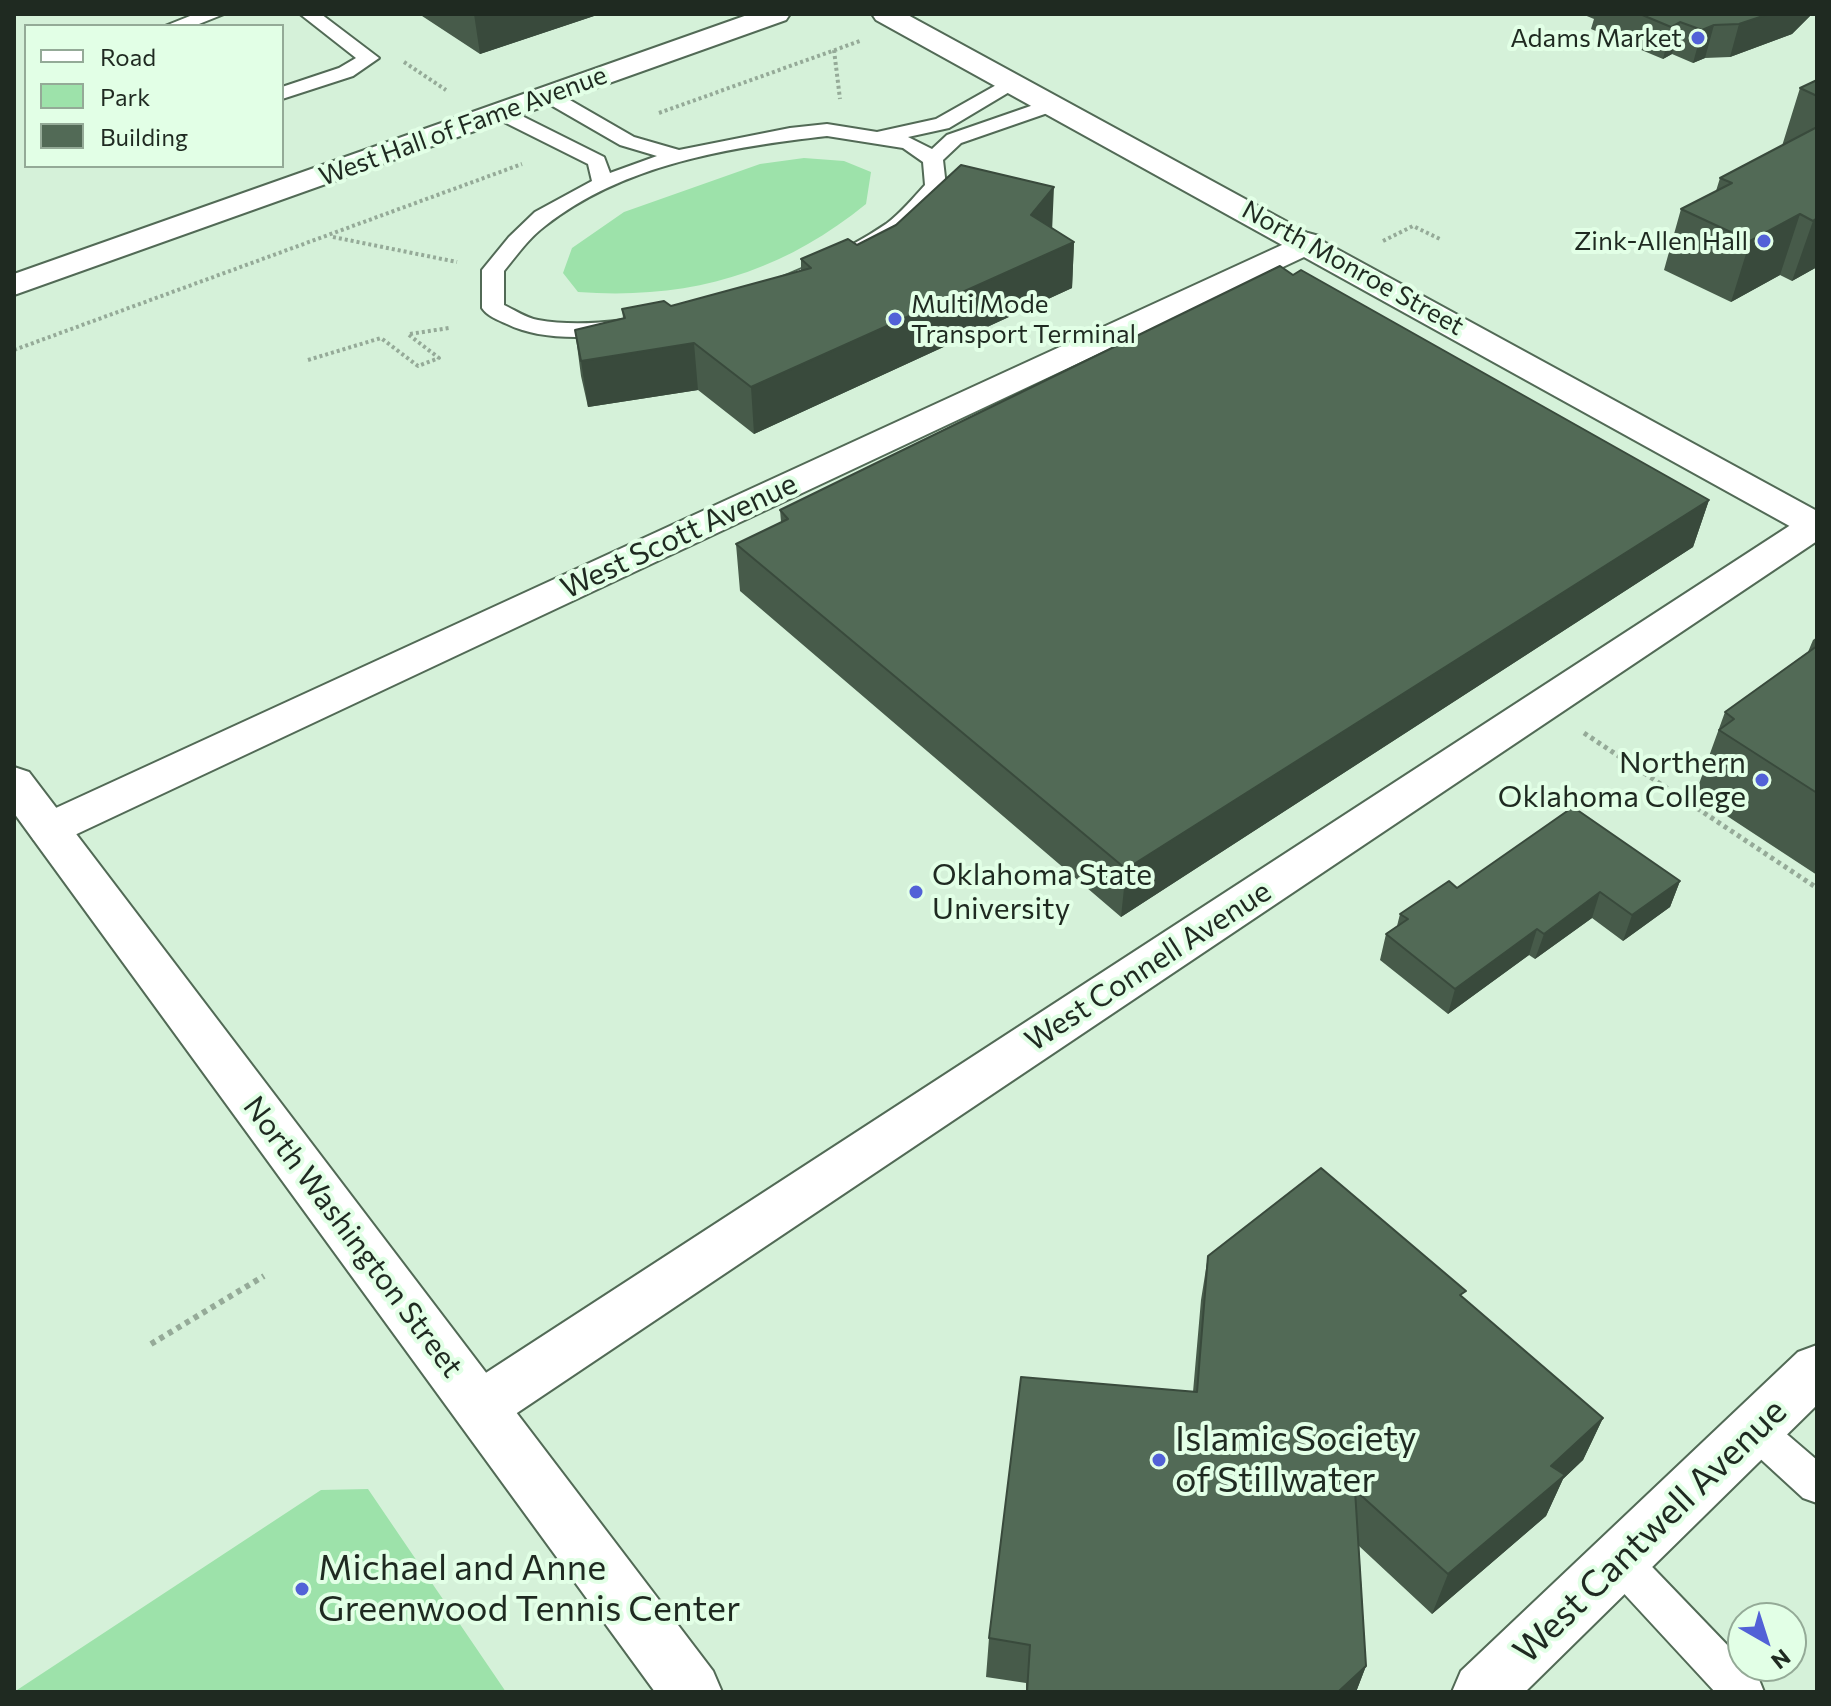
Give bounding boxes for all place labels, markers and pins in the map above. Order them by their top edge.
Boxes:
place label: Adams Market [1510,22,1682,54]
marker: Adams Market [1689,29,1707,47]
place label: Zink-Allen Hall [1574,225,1748,257]
marker: Zink-Allen Hall [1755,232,1773,250]
place label: Multi Mode Transport Terminal [911,288,1136,350]
marker: Multi Mode Transport Terminal [886,310,904,328]
place label: Northern Oklahoma College [1498,745,1746,816]
marker: Northern Oklahoma College [1753,771,1771,789]
place label: Oklahoma State University [932,857,1152,928]
marker: Oklahoma State University [907,883,925,901]
place label: Islamic Society of Stillwater [1175,1417,1417,1502]
marker: Islamic Society of Stillwater [1150,1451,1168,1469]
place label: Michael and Anne Greenwood Tennis Center [318,1546,740,1631]
marker: Michael and Anne Greenwood Tennis Center [293,1580,311,1598]

